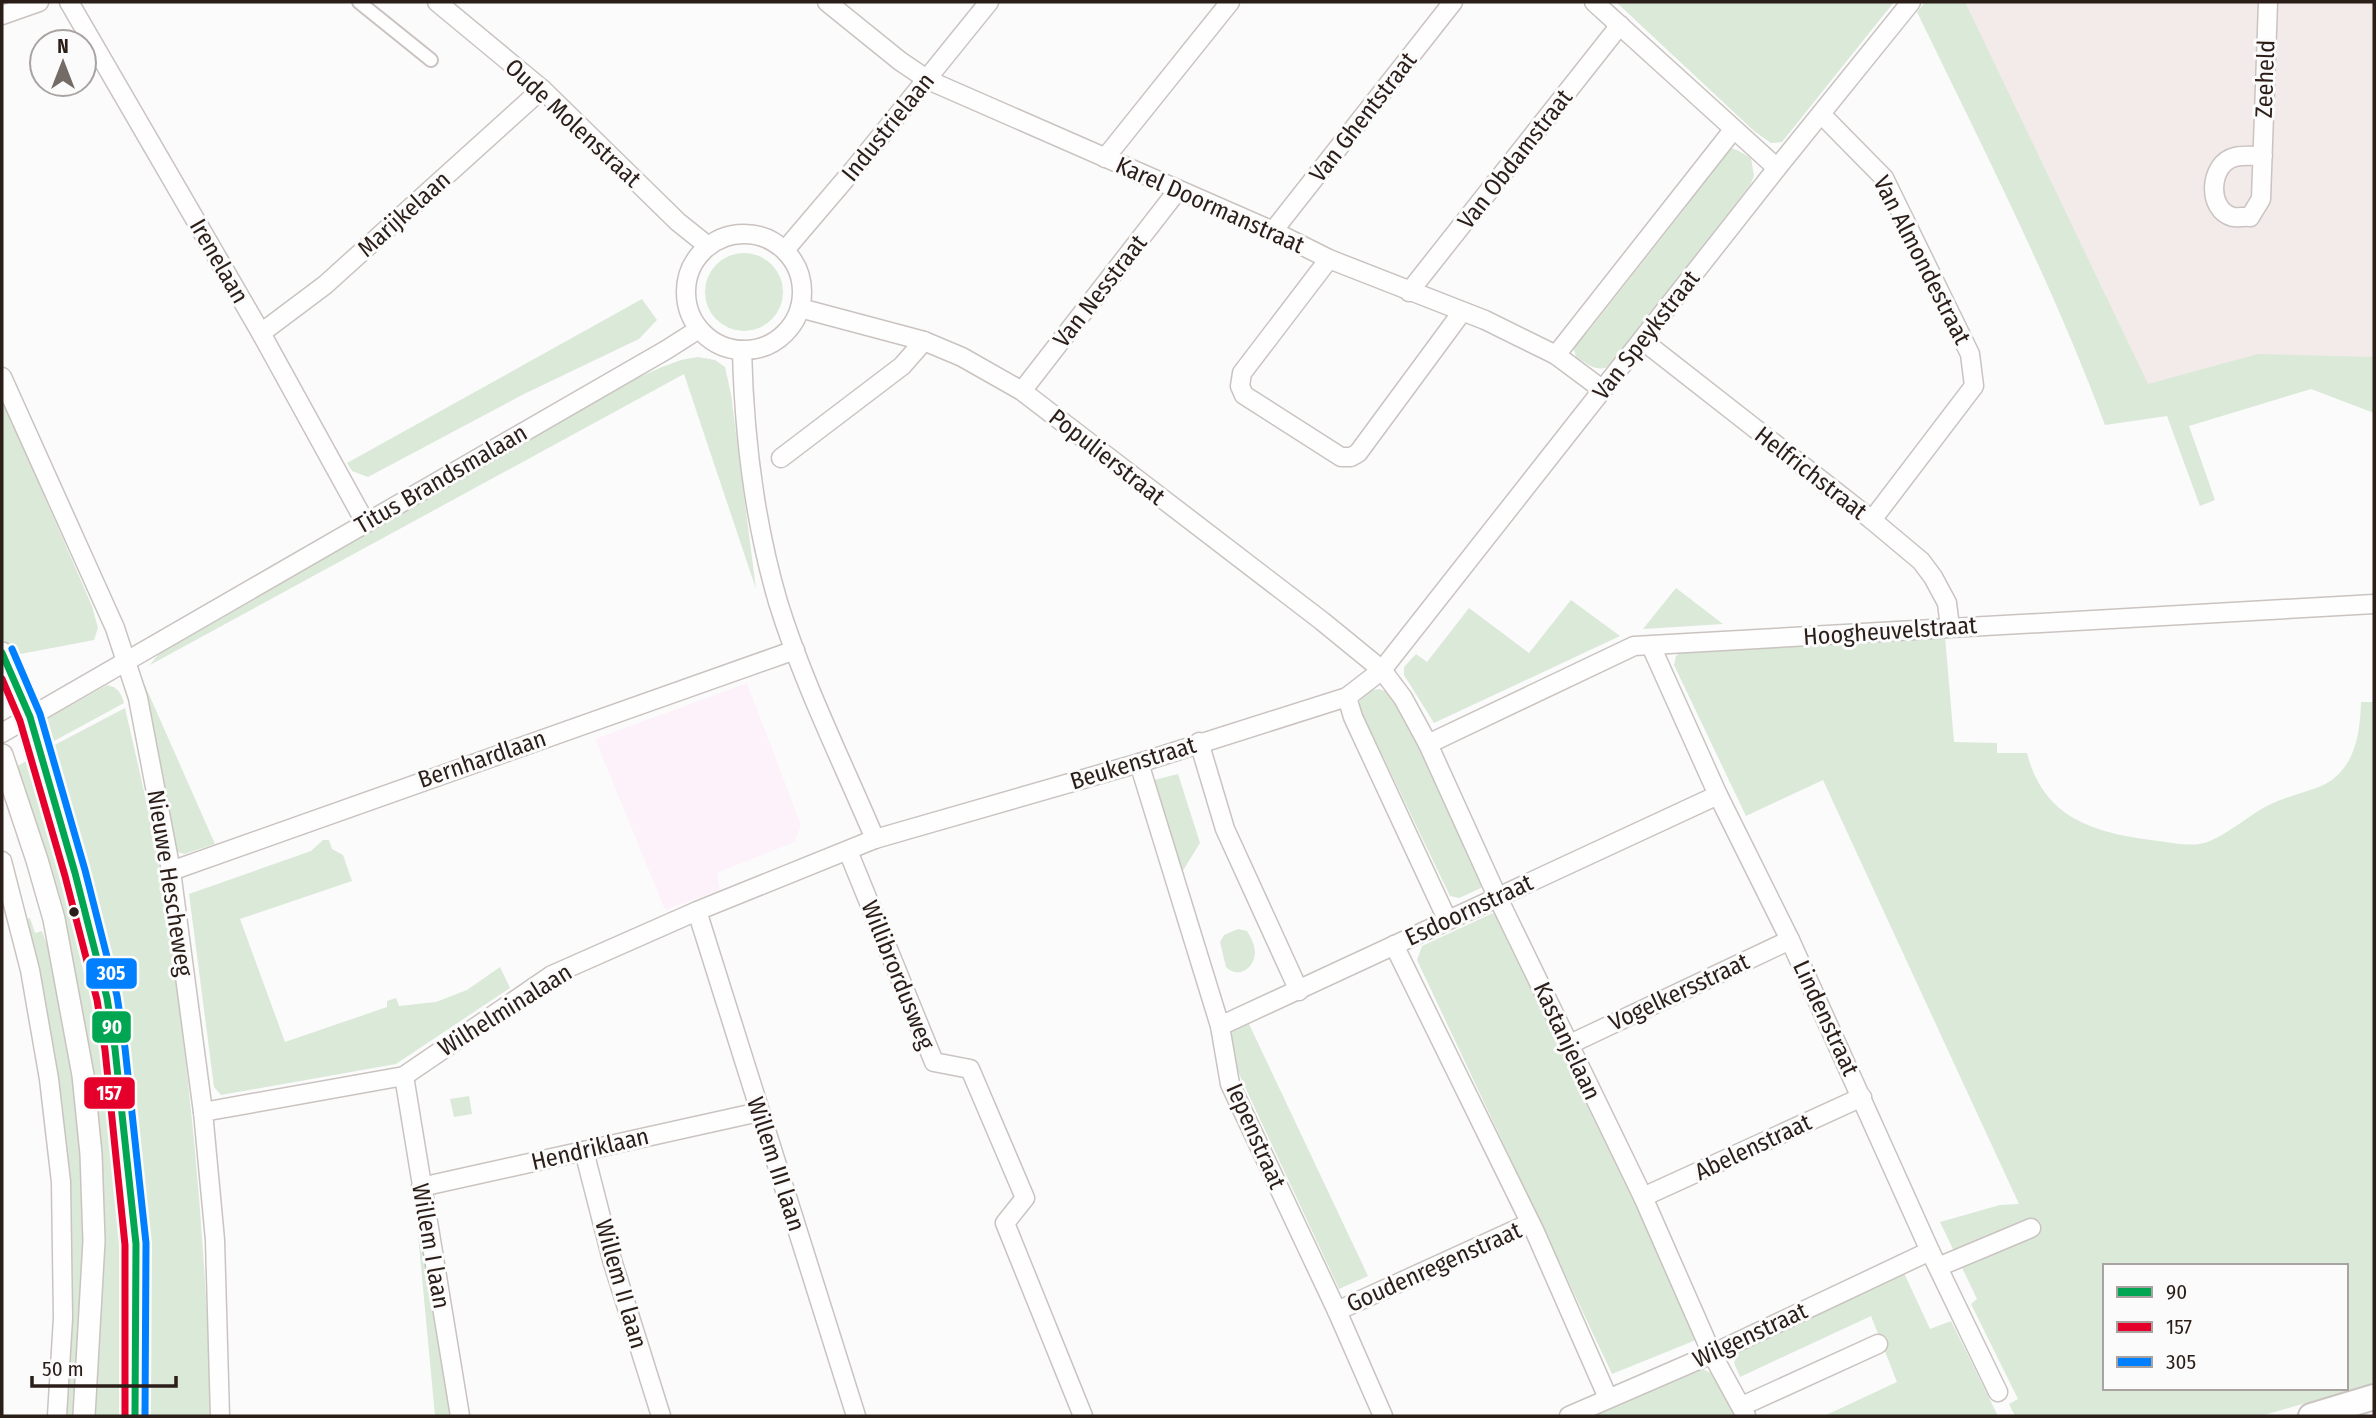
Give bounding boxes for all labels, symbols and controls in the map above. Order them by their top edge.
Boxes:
north arrow [28,28,98,98]
text: N [57,35,69,58]
street label: Zeeheld [2250,39,2280,119]
street label: Van Ghentstraat [1304,46,1422,187]
street label: Oude Molenstraat [499,53,647,193]
street label: Industrielaan [836,67,940,187]
street label: Van Obdamstraat [1452,84,1578,234]
street label: Karel Doormanstraat [1111,151,1309,259]
street label: Marijkelaan [352,165,456,263]
street label: Van Almondestraat [1867,171,1977,349]
street label: Irenelaan [184,214,254,308]
street label: Van Nesstraat [1047,229,1153,353]
street label: Van Speykstraat [1587,265,1705,405]
street label: Populierstraat [1044,403,1171,511]
street label: Titus Brandsmalaan [350,418,532,540]
street label: Helfrichstraat [1749,421,1873,525]
street label: Hoogheuvelstraat [1802,611,1978,651]
street label: Bernhardlaan [414,724,550,794]
street label: Beukenstraat [1067,731,1199,795]
street label: Nieuwe Hescheweg [141,788,199,979]
street label: Esdoornstraat [1401,868,1537,952]
street label: Willibrordusweg [855,897,941,1054]
unlabelled marker [67,905,81,919]
street label: Vogelkersstraat [1605,947,1754,1037]
street label: Lindenstraat [1787,956,1865,1080]
line badge: 305 [85,957,138,990]
street label: Wilhelminalaan [433,958,577,1062]
text: 305 [96,962,125,985]
street label: Kastanjelaan [1528,978,1606,1104]
line badge: 90 [91,1010,132,1044]
text: 90 [102,1016,122,1039]
line badge: 157 [83,1076,136,1110]
street label: Iepenstraat [1220,1079,1292,1193]
text: 157 [96,1082,122,1105]
street label: Willem III laan [741,1093,811,1235]
street label: Abelenstraat [1690,1108,1816,1186]
street label: Hendriklaan [528,1122,652,1176]
street label: Willem I laan [406,1181,456,1311]
street label: Willem II laan [589,1216,653,1352]
street label: Goudenregenstraat [1342,1216,1526,1318]
legend [2103,1264,2348,1390]
text: 90 [2166,1279,2187,1305]
street label: Wilgenstraat [1688,1296,1812,1374]
text: 157 [2166,1314,2192,1340]
scale bar [32,1344,175,1388]
text: 305 [2166,1349,2196,1375]
text: 50 m [42,1356,84,1382]

